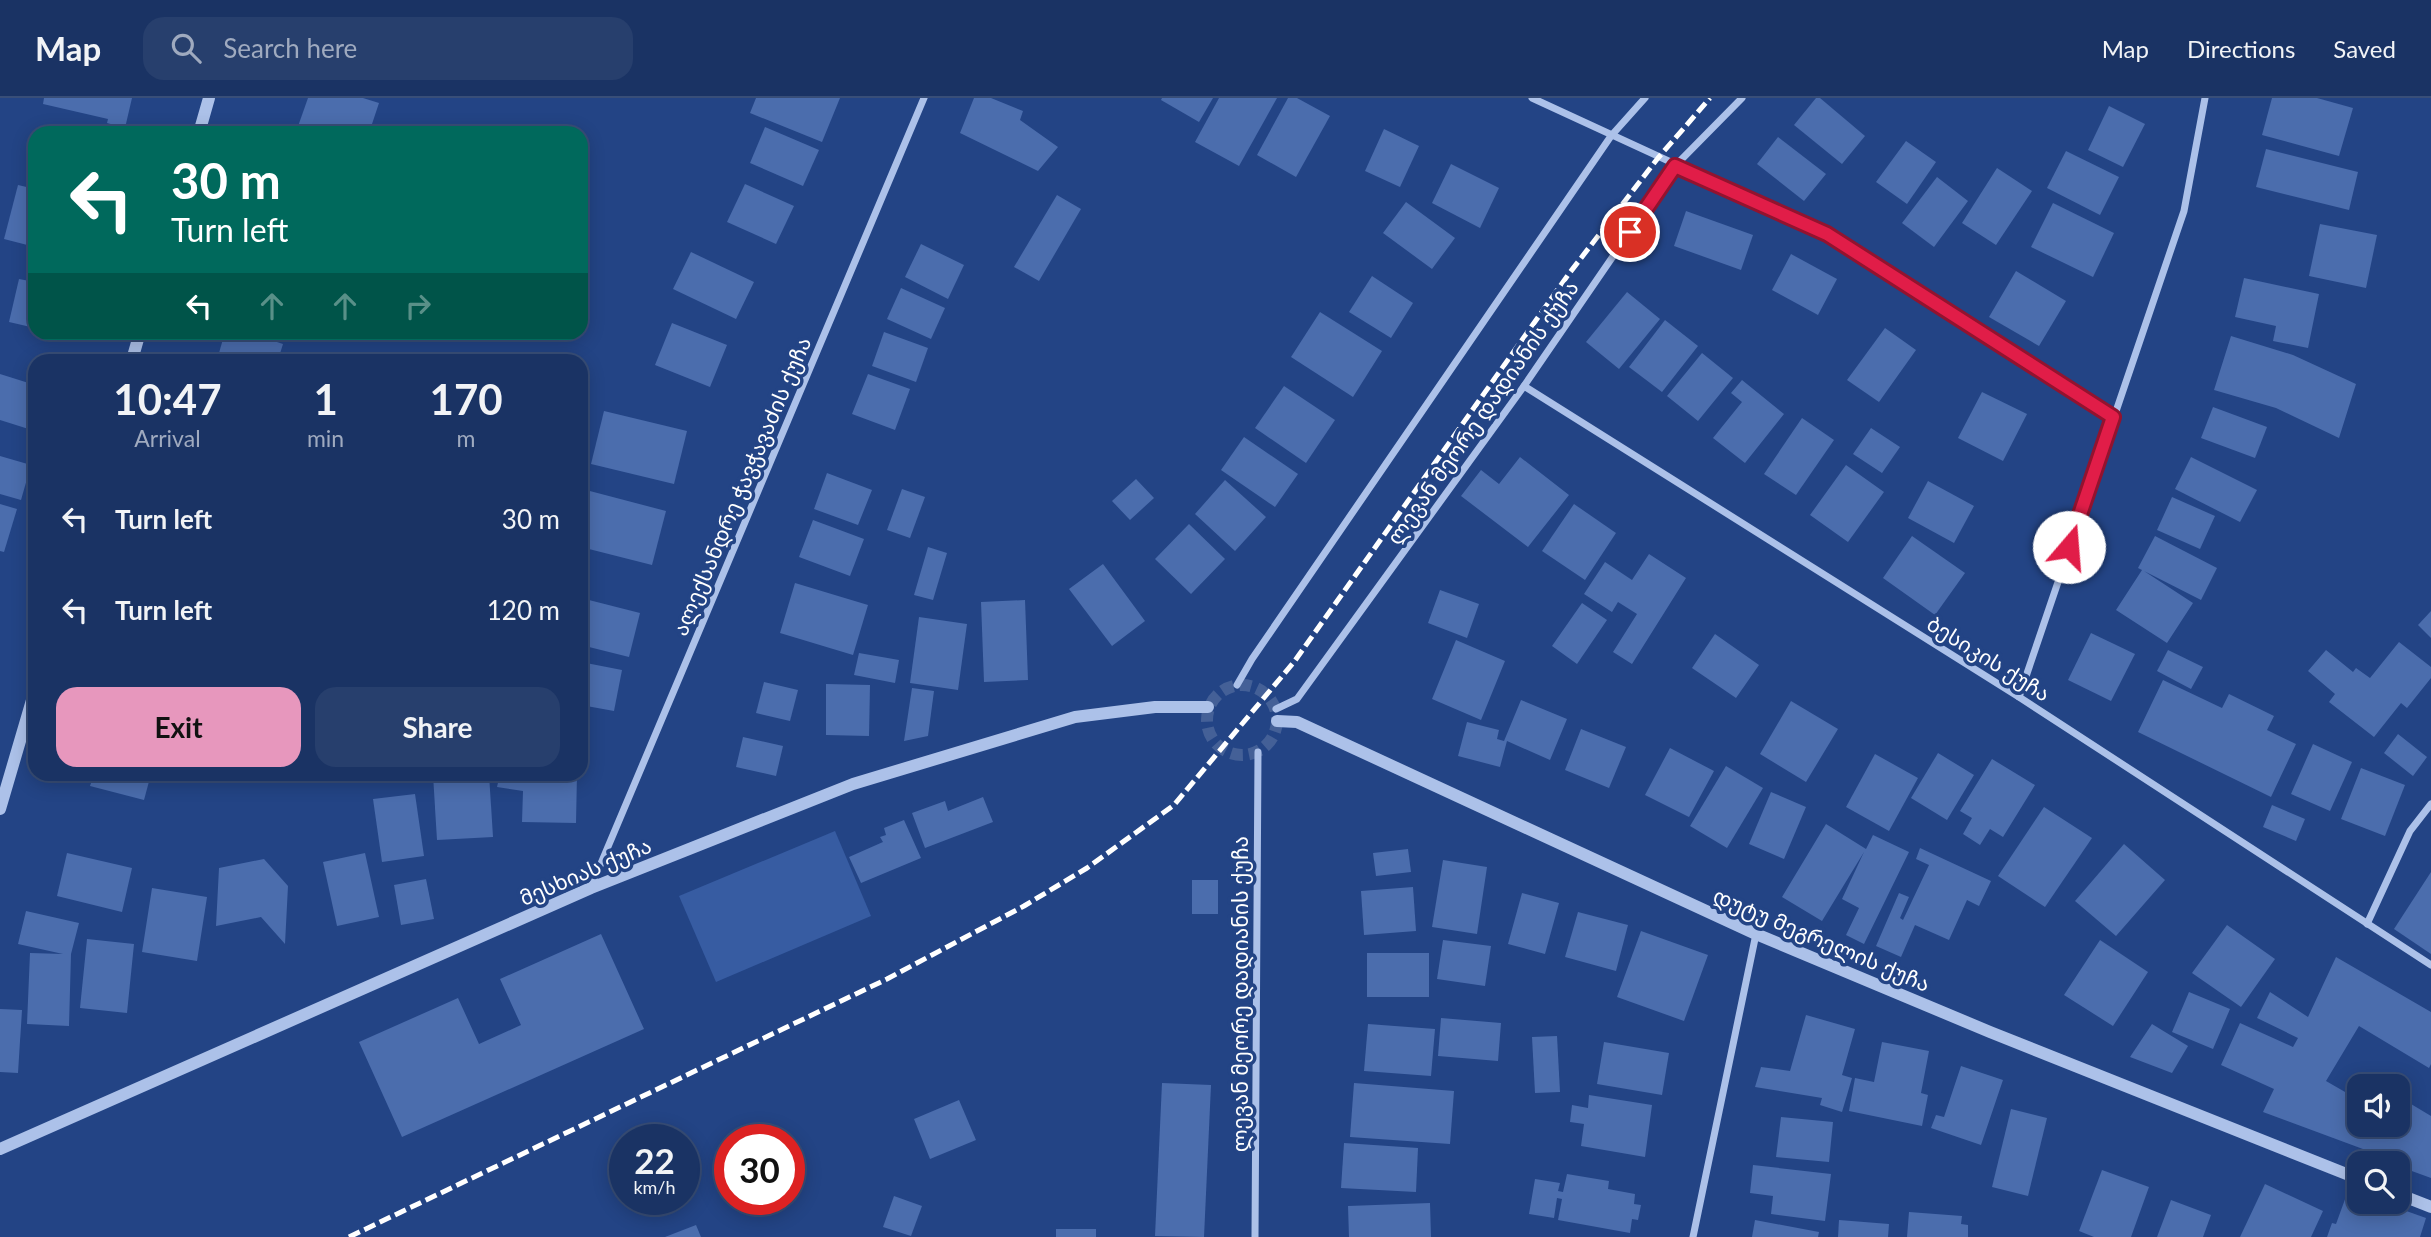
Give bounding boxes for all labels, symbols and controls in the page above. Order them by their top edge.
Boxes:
search box [143,17,633,80]
text: Map [35,28,101,68]
icon: search [167,29,205,67]
text: Search here [223,32,357,64]
text: Map [2102,34,2149,63]
text: Directions [2187,34,2295,63]
text: Saved [2333,34,2396,63]
text: 30 m [171,151,281,209]
icon: left [56,154,147,245]
pin [1600,202,1660,262]
text: Turn left [171,210,288,249]
icon: arrive [1611,213,1649,251]
street label: ლევან მეორე დადიანის ქუჩა [1381,275,1585,550]
icon: left [180,287,218,325]
icon: ahead [253,287,291,325]
icon: ahead [326,287,364,325]
icon: right [399,287,437,325]
street label: ალექსანდრე ჭავჭავაძის ქუჩა [667,333,817,640]
text: 10:47 [113,374,222,424]
text: 1 [313,374,338,424]
text: 170 [430,374,503,424]
text: Arrival [134,424,201,452]
text: min [307,424,344,452]
text: m [457,424,476,452]
icon: left [56,500,94,538]
text: Turn left [115,503,212,535]
text: 30 m [502,503,560,535]
position arrow [2032,510,2106,584]
icon: left [56,591,94,629]
text: Turn left [115,594,212,626]
text: 120 m [487,594,560,626]
street label: ბესიკის ქუჩა [1922,610,2055,707]
button: Exit [56,687,301,767]
button: Share [315,687,560,767]
street label: მესხიას ქუჩა [515,832,655,911]
street label: ლევან მეორე დადიანის ქუჩა [1227,836,1254,1152]
street label: დუტუ მეგრელის ქუჩა [1709,882,1934,998]
map controls [2347,1074,2410,1214]
button: sound [2347,1074,2410,1137]
speed limit sign: 30 [714,1124,805,1215]
text: 22 [634,1139,675,1181]
button: search [2347,1151,2410,1214]
text: km/h [633,1176,676,1198]

